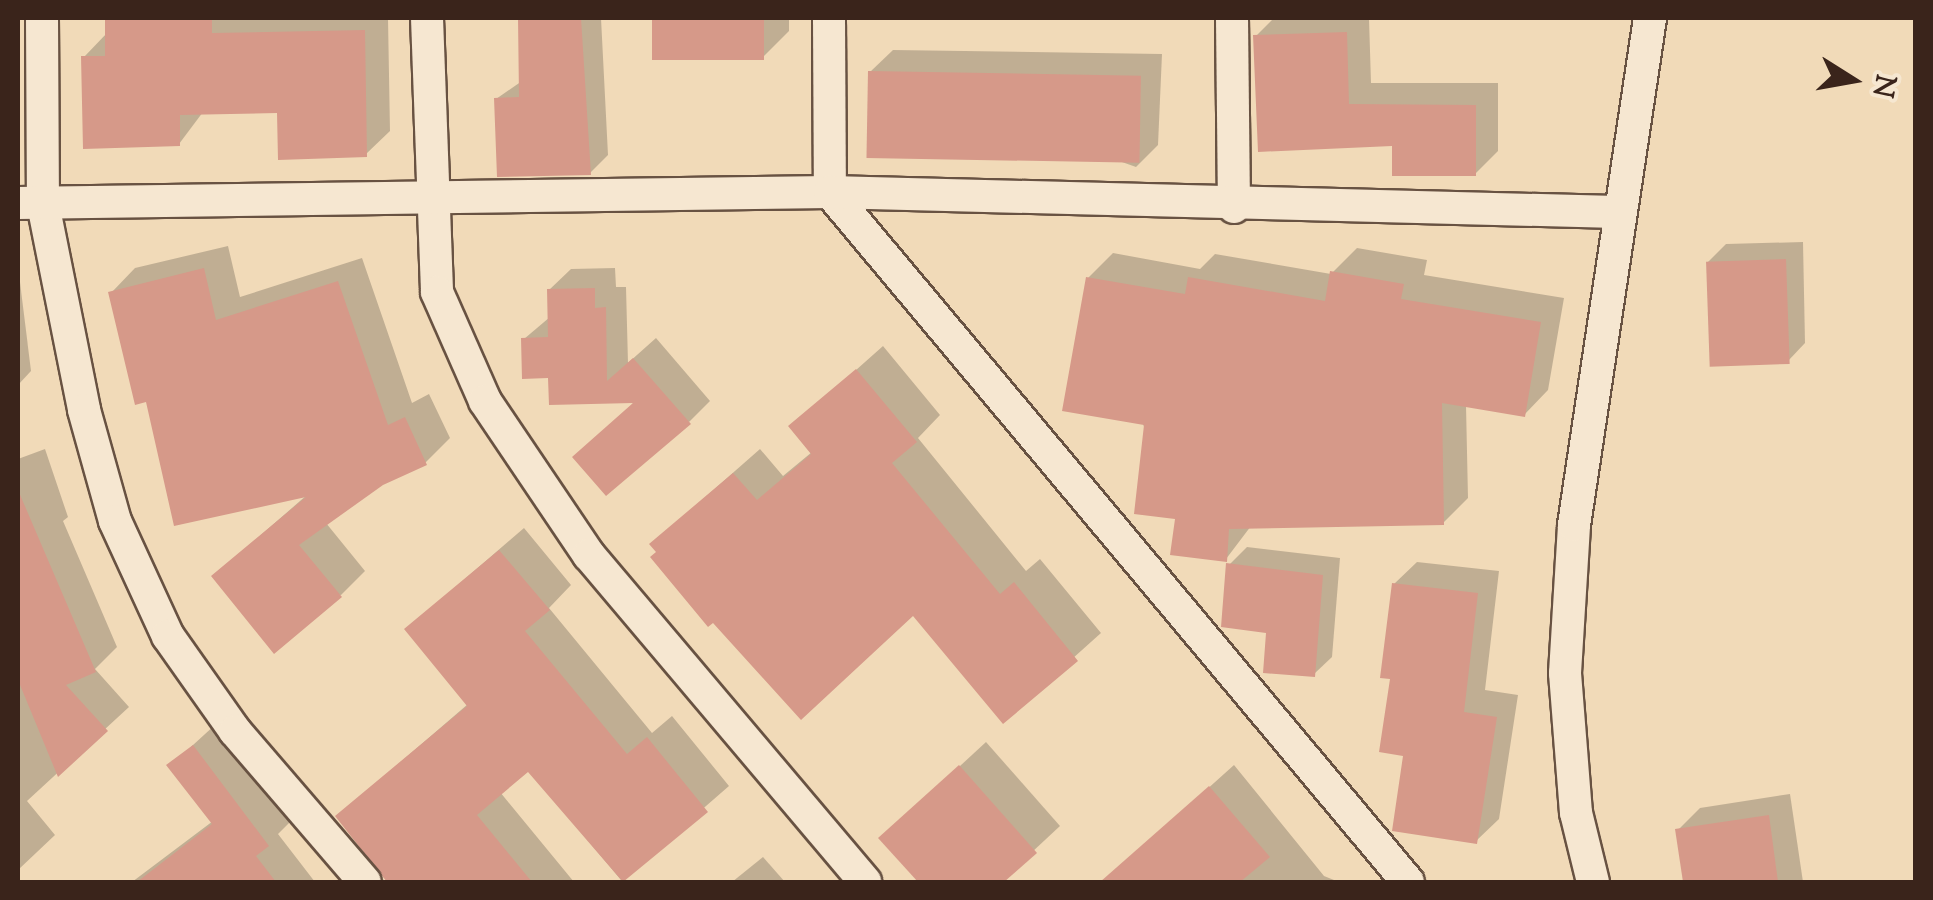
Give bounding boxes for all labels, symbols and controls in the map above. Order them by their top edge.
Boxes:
north arrow [1803,30,1903,130]
text: N [1861,71,1904,101]

